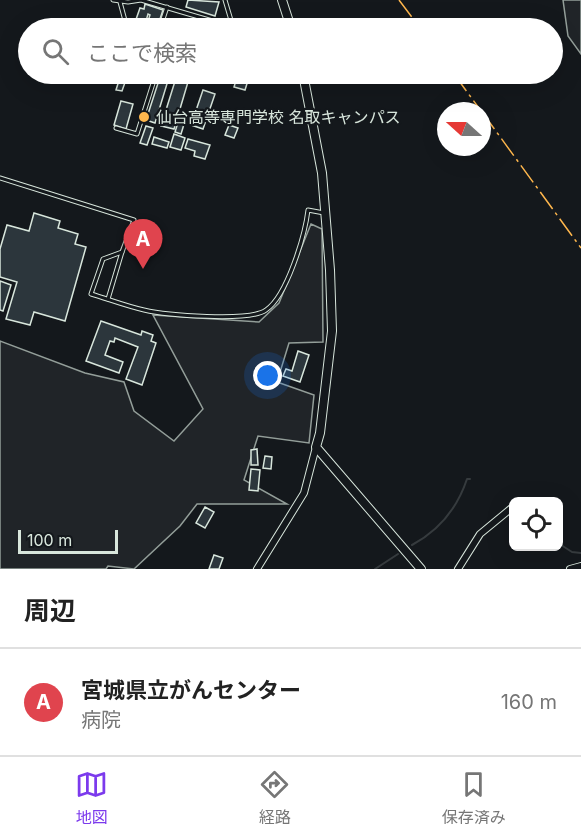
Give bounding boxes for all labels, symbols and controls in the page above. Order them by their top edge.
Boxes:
search box [18,18,563,84]
icon: search [39,35,72,68]
text: ここで検索 [87,40,197,66]
north arrow [437,102,491,156]
place label: 仙台高等専門学校 名取キャンパス [156,107,401,127]
marker: 仙台高等専門学校 名取キャンパス [137,110,151,124]
pin: A [124,220,162,269]
your location [253,361,282,390]
map controls [509,497,563,551]
button: locate [509,497,563,551]
scale bar [18,527,118,554]
text: 100 m [27,530,72,550]
text: 周辺 [24,595,76,626]
text: 宮城県立がんセンター [81,677,301,703]
text: A [36,690,51,714]
text: 160 m [501,690,557,714]
text: 病院 [81,708,121,732]
tab: 地図 [75,768,108,828]
tab: 経路 [258,768,291,828]
tab: 保存済み [442,768,506,828]

